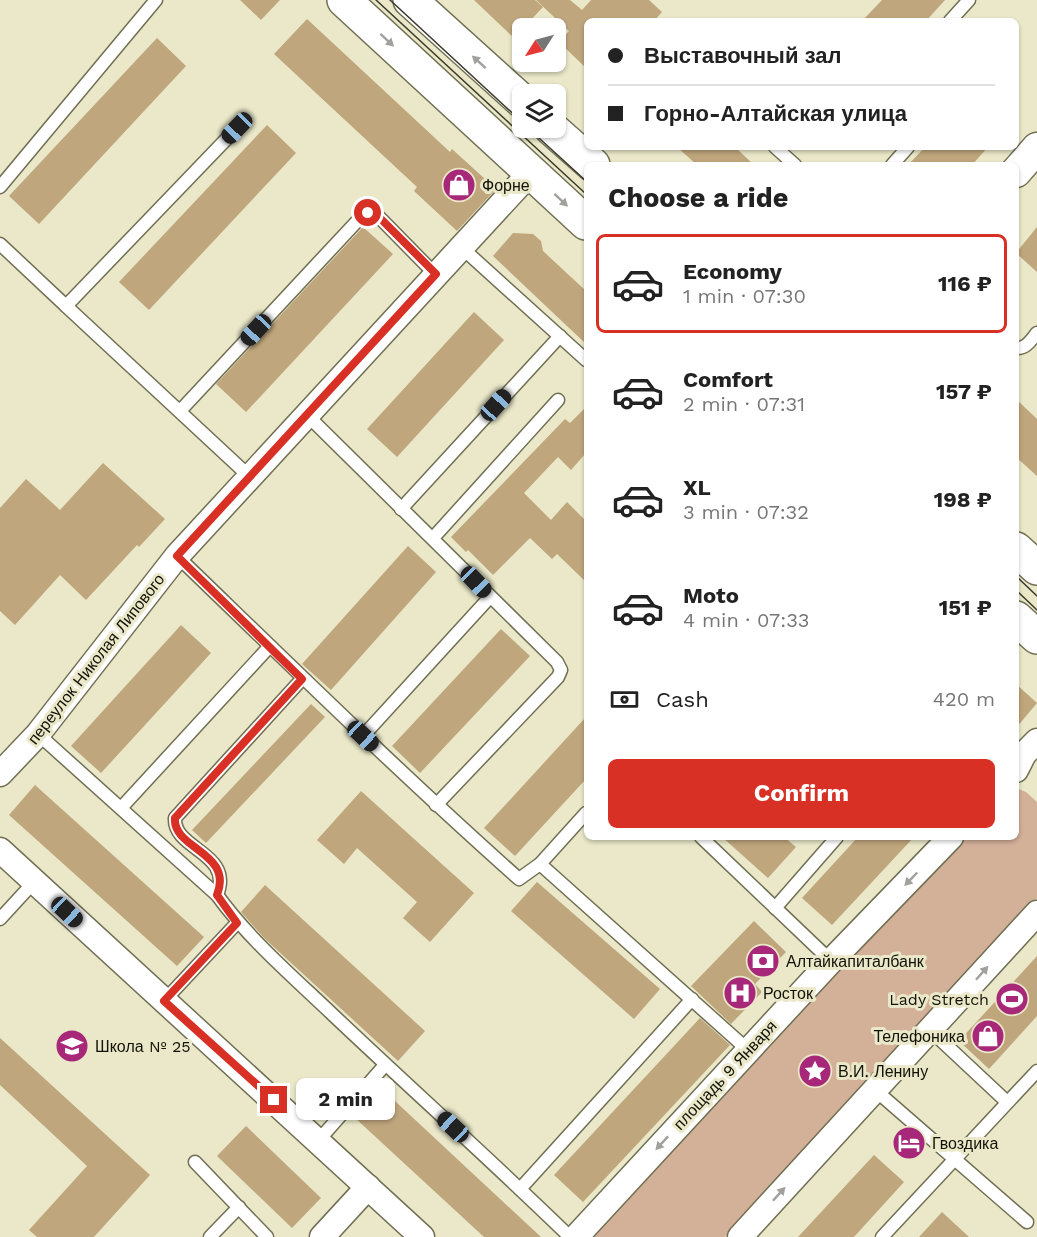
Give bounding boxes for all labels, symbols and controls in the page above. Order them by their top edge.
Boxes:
north arrow [512,18,566,72]
map controls [512,18,566,138]
one-way arrow [379,32,393,46]
text: Выставочный зал [644,43,842,68]
one-way arrow [471,55,486,69]
button: layers [512,84,566,138]
text: Горно-Алтайская улица [644,101,907,126]
car [218,109,256,147]
shop icon: Форне [441,167,477,203]
place label: Форне [482,176,530,195]
text: Choose a ride [608,182,788,214]
one-way arrow [554,193,569,207]
route start [354,199,381,226]
icon: car [611,257,665,311]
text: Economy [683,259,782,284]
text: 116 ₽ [938,271,992,296]
text: 1 min · 07:30 [683,284,806,308]
car [237,311,275,349]
icon: car [611,365,665,419]
text: Comfort [683,367,773,392]
text: 157 ₽ [936,379,992,404]
car [477,386,515,424]
text: 2 min · 07:31 [683,392,805,416]
icon: car [611,473,665,527]
text: XL [683,475,711,500]
text: 198 ₽ [934,487,992,512]
text: 3 min · 07:32 [683,500,809,524]
car [457,563,495,601]
street label: переулок Николая Липового [24,570,168,748]
icon: car [611,581,665,635]
text: Moto [683,583,739,608]
text: 151 ₽ [939,595,992,620]
text: 4 min · 07:33 [683,608,809,632]
icon: cash [608,683,641,716]
text: Cash [656,687,709,712]
text: 420 m [933,687,995,711]
car [344,717,382,755]
button: Confirm [608,759,995,828]
one-way arrow [904,872,918,886]
car [48,893,86,931]
bank icon: Алтайкапиталбанк [745,943,781,979]
place label: Алтайкапиталбанк [786,952,925,971]
one-way arrow [975,966,988,981]
hospital icon: Росток [722,975,758,1011]
sports icon: Lady Stretch [994,981,1030,1017]
place label: Росток [763,984,814,1003]
place label: Lady Stretch [889,990,989,1009]
street label: площадь 9 Января [669,1016,781,1134]
shop icon: Телефоника [970,1018,1006,1054]
place label: Телефоника [873,1027,965,1046]
school or university icon: Школа № 25 [54,1028,90,1064]
place label: Школа № 25 [95,1037,191,1056]
place icon: В.И. Ленину [797,1053,833,1089]
place label: В.И. Ленину [838,1062,928,1081]
callout: 2 min [295,1079,394,1121]
route end [260,1086,287,1113]
text: 2 min [318,1087,373,1111]
car [434,1108,472,1146]
hotel icon: Гвоздика [891,1125,927,1161]
place label: Гвоздика [932,1134,998,1153]
one-way arrow [655,1136,669,1151]
one-way arrow [772,1186,786,1201]

